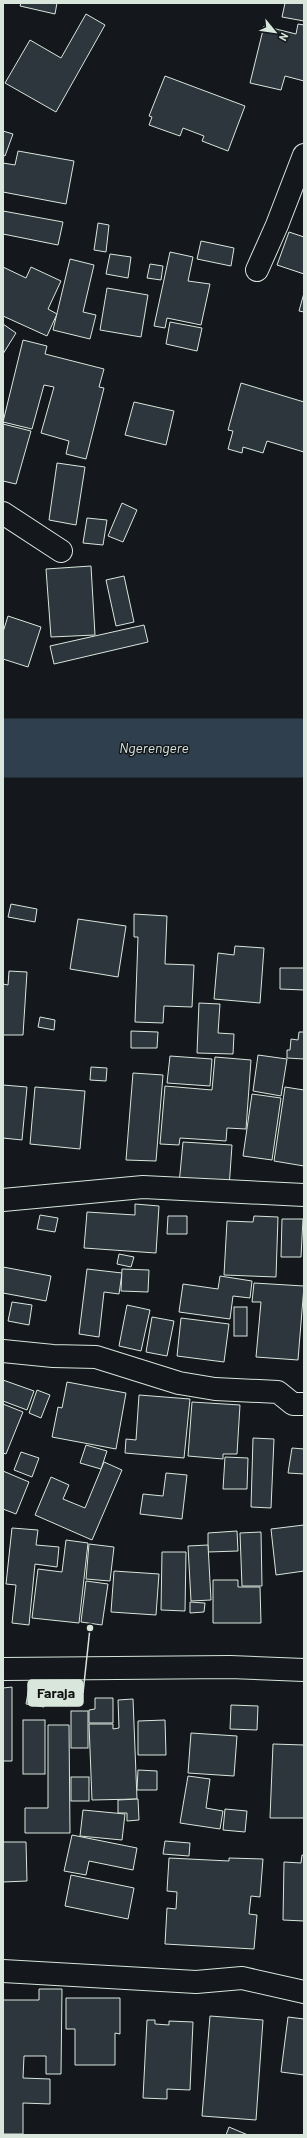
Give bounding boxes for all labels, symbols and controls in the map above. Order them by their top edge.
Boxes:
north arrow [255,12,295,52]
text: N [277,31,292,43]
water label: Ngerengere [119,739,189,756]
callout: Faraja [28,1680,83,1706]
text: Faraja [37,1684,75,1701]

